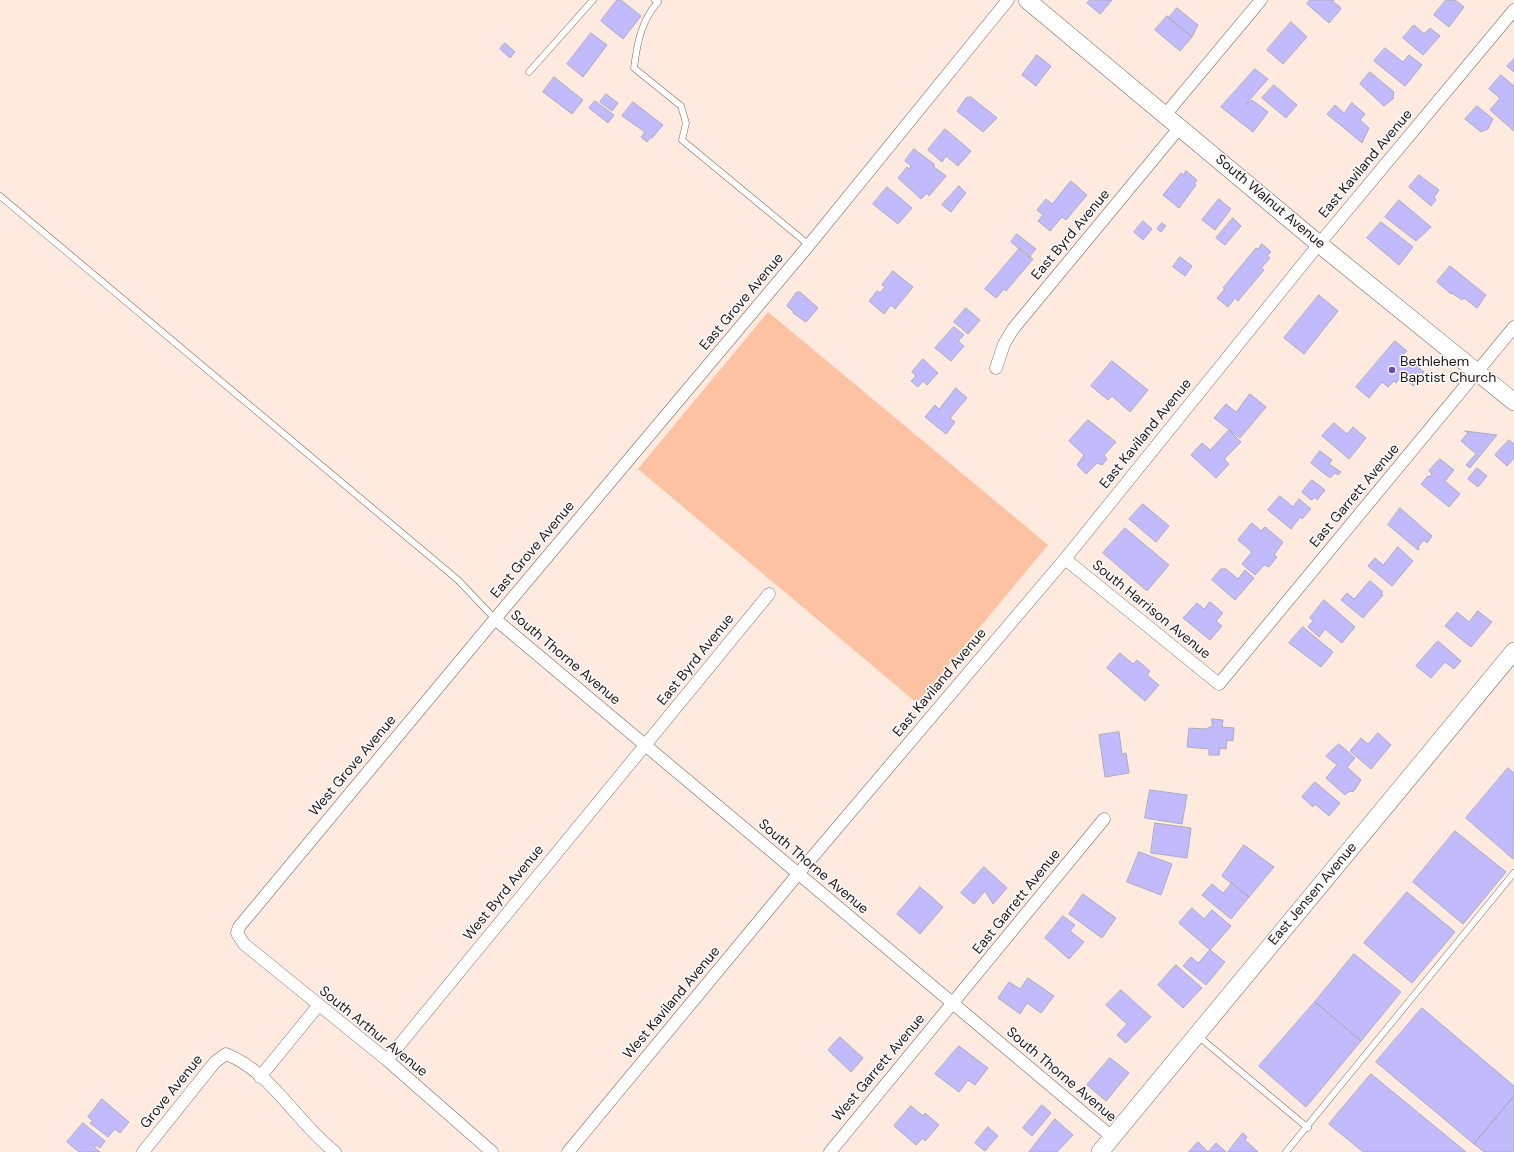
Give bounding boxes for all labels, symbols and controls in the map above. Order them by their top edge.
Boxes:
street label: East Kaviland Avenue [1316,106,1416,222]
street label: South Walnut Avenue [1212,151,1328,253]
street label: East Byrd Avenue [1028,186,1114,284]
street label: East Grove Avenue [697,250,787,354]
place label: Bethlehem Baptist Church [1400,354,1496,386]
marker: Bethlehem Baptist Church [1387,365,1397,375]
street label: East Kaviland Avenue [1097,376,1195,492]
street label: East Garrett Avenue [1307,441,1403,551]
street label: East Grove Avenue [488,498,578,602]
street label: South Harrison Avenue [1089,557,1213,663]
street label: South Thorne Avenue [507,607,623,709]
street label: East Byrd Avenue [654,611,738,709]
street label: East Kaviland Avenue [890,625,990,741]
street label: West Grove Avenue [306,712,400,820]
street label: South Thorne Avenue [755,816,871,918]
street label: East Jensen Avenue [1265,839,1361,949]
street label: West Byrd Avenue [460,842,548,944]
street label: East Garrett Avenue [970,846,1064,958]
street label: West Kaviland Avenue [620,943,724,1063]
street label: South Arthur Avenue [316,983,430,1081]
street label: West Garrett Avenue [829,1011,929,1125]
street label: South Thorne Avenue [1003,1024,1119,1126]
street label: Grove Avenue [137,1052,207,1132]

